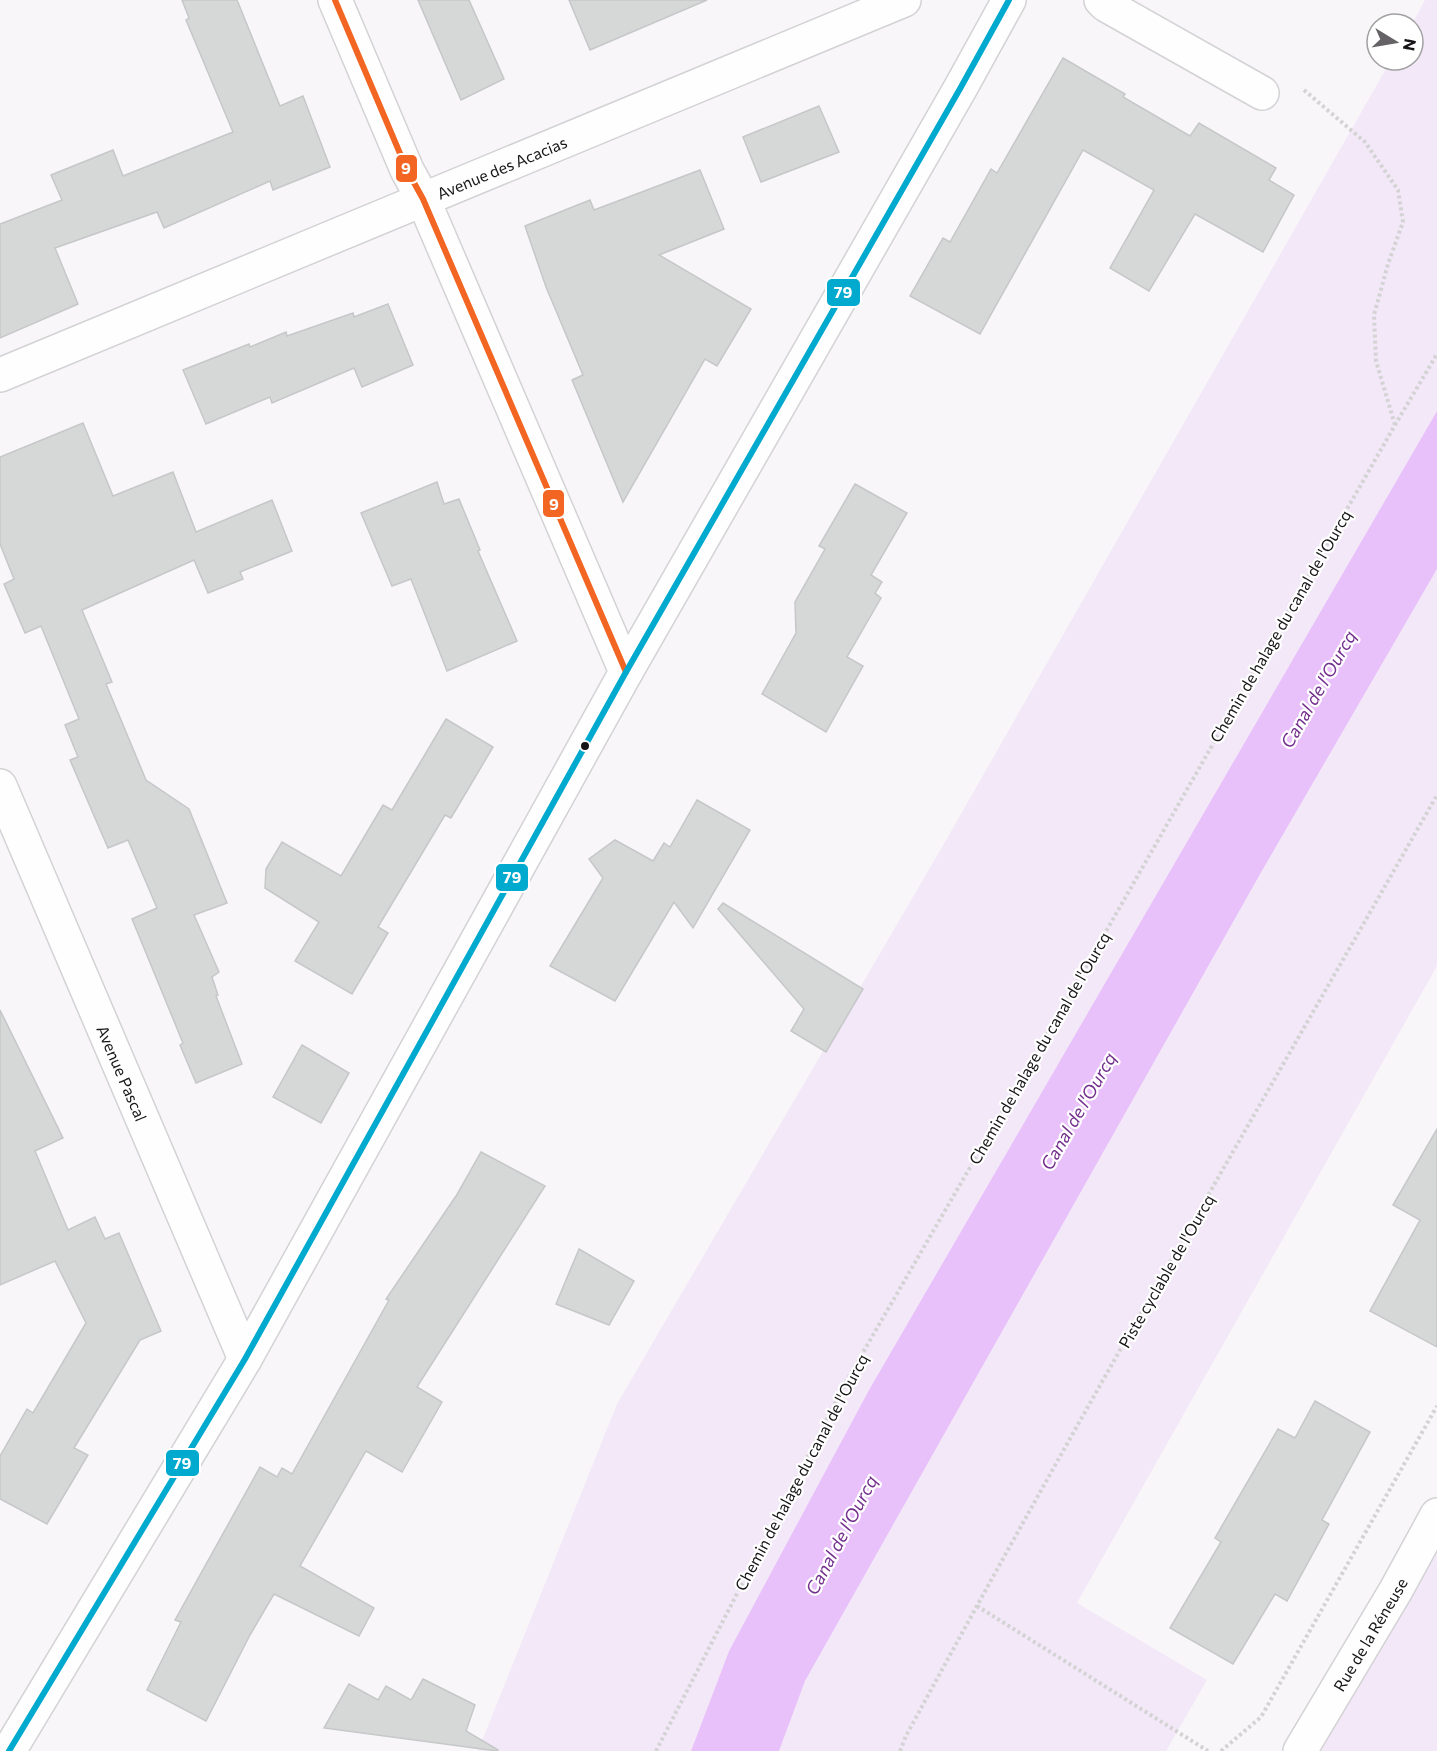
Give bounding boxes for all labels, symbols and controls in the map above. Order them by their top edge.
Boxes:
north arrow [1365,12,1425,72]
text: N [1400,37,1421,53]
street label: Avenue des Acacias [434,131,569,202]
line badge: 9 [395,154,418,183]
text: 9 [401,158,411,177]
line badge: 79 [826,278,861,307]
text: 79 [834,282,852,301]
line badge: 9 [542,489,565,518]
text: 9 [549,494,559,513]
street label: Chemin de halage du canal de l'Ourcq [1205,506,1355,746]
water label: Canal de l'Ourcq [1275,626,1361,752]
unlabelled marker [579,740,591,752]
line badge: 79 [495,863,529,892]
text: 79 [503,867,521,886]
street label: Chemin de halage du canal de l'Ourcq [964,928,1114,1168]
street label: Avenue Pascal [94,1022,152,1124]
water label: Canal de l'Ourcq [1035,1048,1121,1174]
street label: Piste cyclable de l'Ourcq [1114,1191,1218,1351]
street label: Chemin de halage du canal de l'Ourcq [730,1350,872,1594]
line badge: 79 [165,1449,200,1477]
text: 79 [173,1453,191,1472]
water label: Canal de l'Ourcq [800,1471,882,1598]
street label: Rue de la Réneuse [1329,1574,1410,1694]

